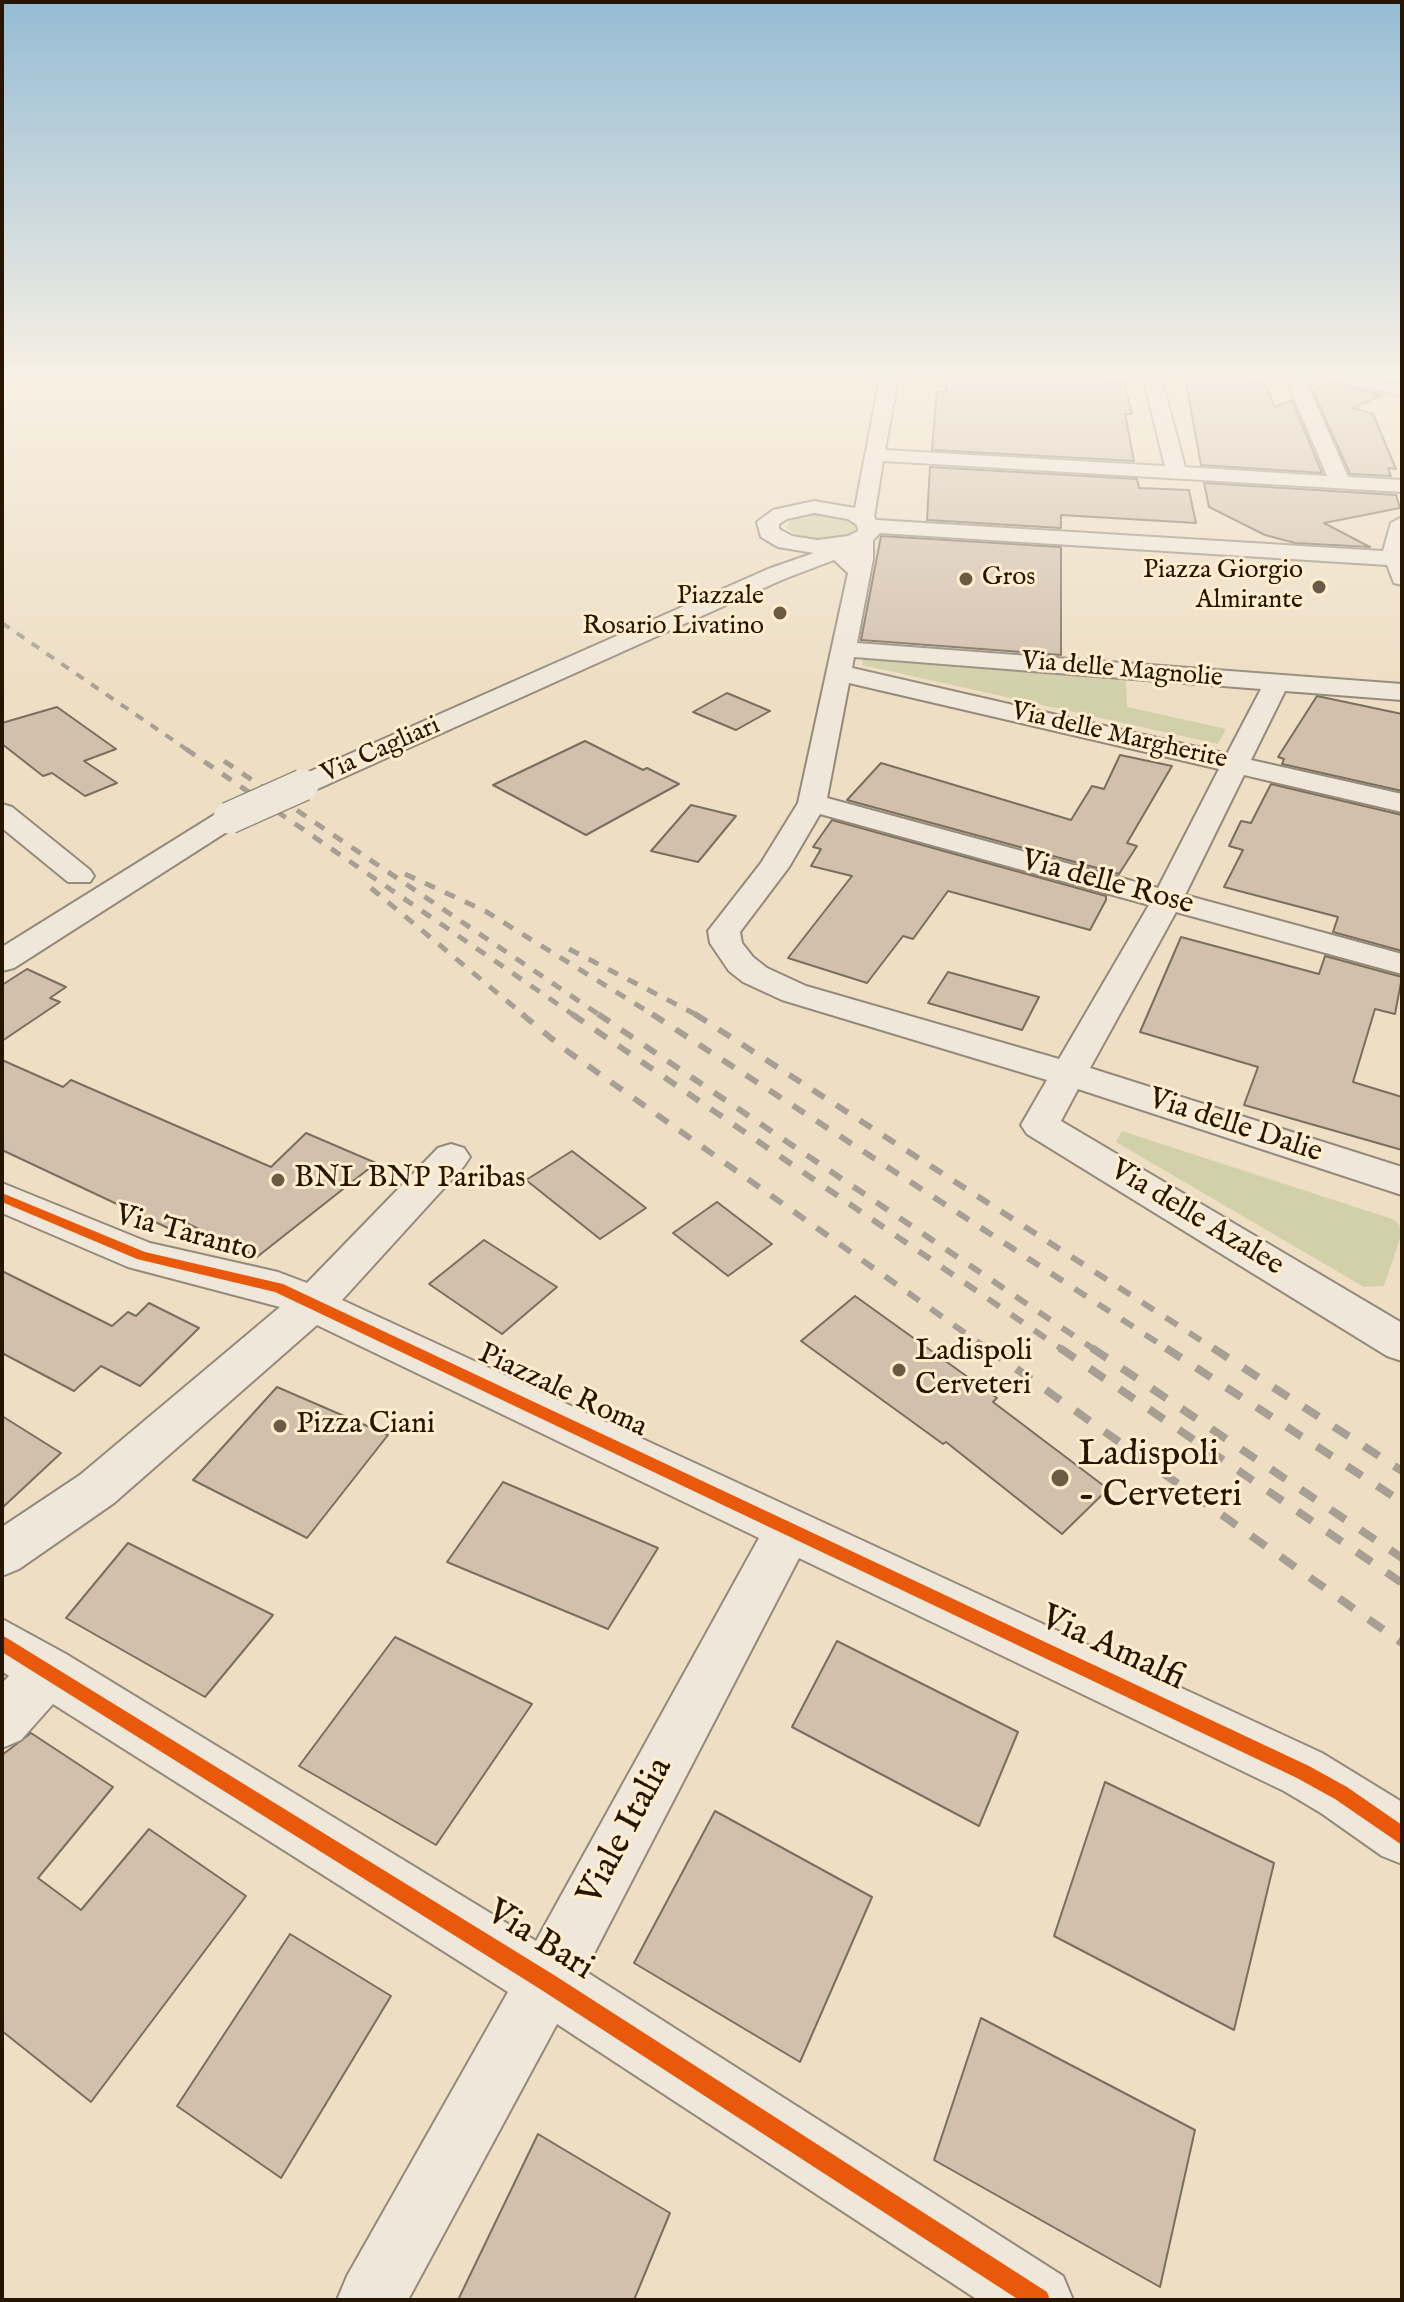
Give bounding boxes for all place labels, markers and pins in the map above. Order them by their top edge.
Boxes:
place label: Piazza Giorgio Almirante [1143,556,1303,618]
place label: Gros [982,563,1035,595]
marker: Gros [957,570,975,588]
marker: Piazza Giorgio Almirante [1310,578,1328,596]
place label: Piazzale Rosario Livatino [582,582,764,644]
marker: Piazzale Rosario Livatino [771,604,789,622]
place label: BNL BNP Paribas [294,1162,526,1198]
marker: BNL BNP Paribas [269,1171,287,1189]
place label: Ladispoli Cerveteri [915,1335,1032,1406]
marker: Ladispoli Cerveteri [890,1361,908,1379]
place label: Pizza Ciani [296,1408,435,1444]
marker: Pizza Ciani [271,1417,289,1435]
place label: Ladispoli - Cerveteri [1078,1435,1242,1520]
marker: Ladispoli - Cerveteri [1049,1467,1071,1489]

